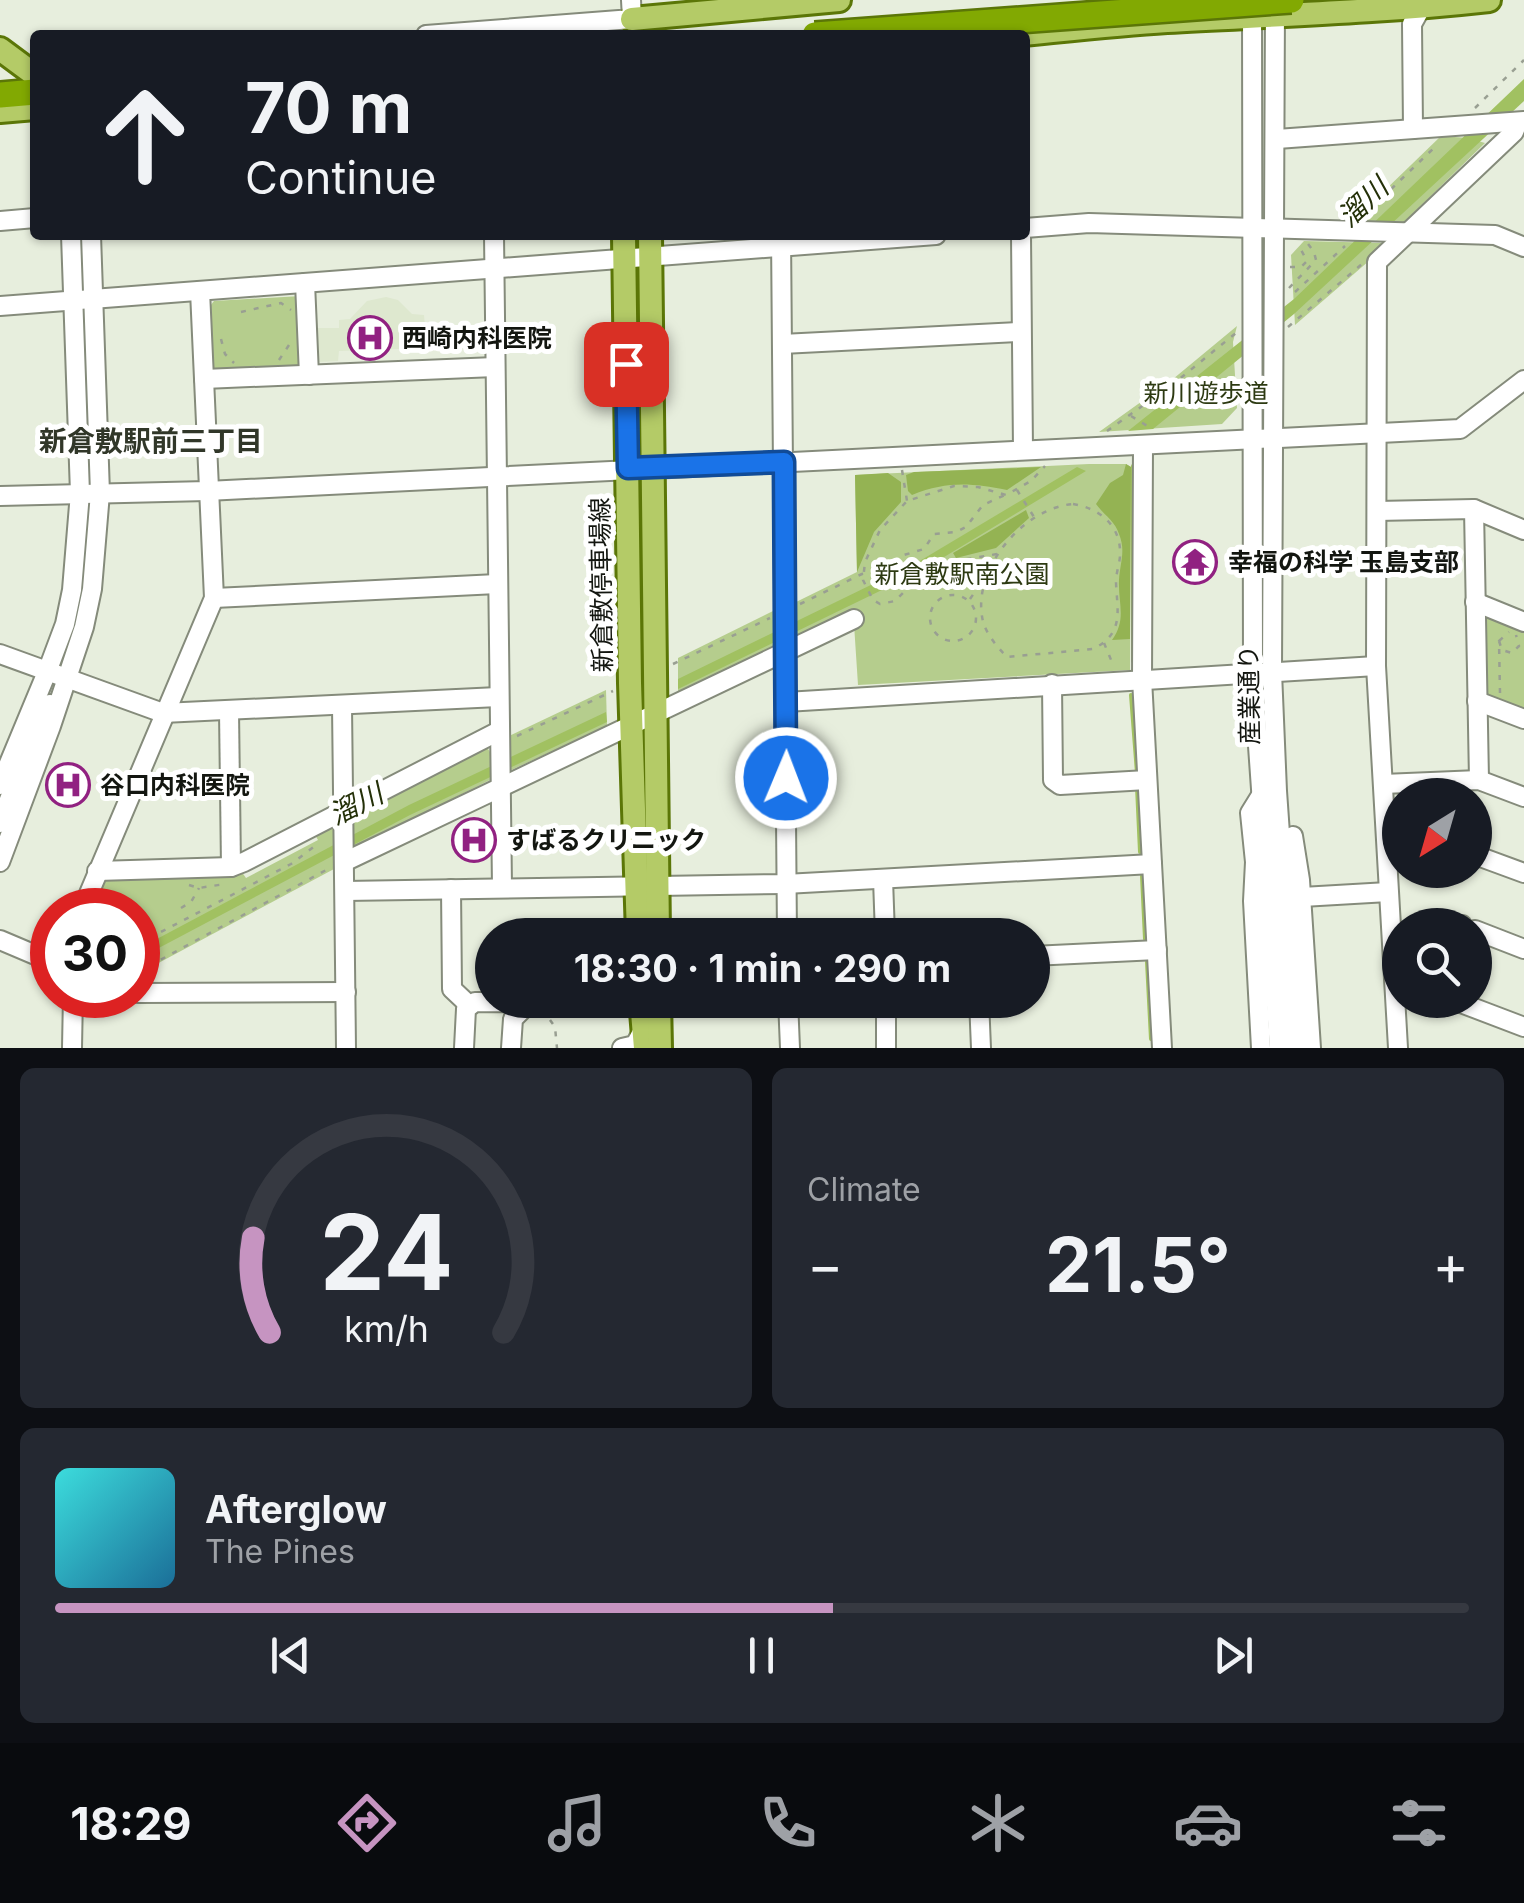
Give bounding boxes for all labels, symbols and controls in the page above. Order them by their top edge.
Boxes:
text: 70 m [245,65,412,150]
icon: ahead [80,70,210,200]
text: Continue [245,150,437,205]
water label: 溜川 [1331,168,1397,234]
hospital icon: 西崎内科医院 [347,315,393,361]
pin [584,322,669,407]
place label: 西崎内科医院 [402,323,552,353]
icon: arrive [599,337,654,392]
park label: 新川遊歩道 [1143,378,1269,408]
district label: 新倉敷駅前三丁目 [39,424,263,458]
street label: 新倉敷停車場線 [584,497,618,673]
temple icon: 幸福の科学 玉島支部 [1172,539,1218,585]
place label: 幸福の科学 玉島支部 [1228,547,1459,577]
park label: 新倉敷駅南公園 [874,559,1050,589]
street label: 産業通り [1233,645,1265,745]
position arrow [734,726,838,830]
hospital icon: 谷口内科医院 [45,762,91,808]
place label: 谷口内科医院 [100,770,250,800]
water label: 溜川 [323,775,391,832]
north arrow [1382,778,1492,888]
map controls [1382,778,1492,1018]
hospital icon: すばるクリニック [451,817,497,863]
place label: すばるクリニック [506,825,706,855]
speed limit sign: 30 [30,888,160,1018]
button: search [1382,908,1492,1018]
text: 18:30 · 1 min · 290 m [574,945,951,991]
text: Climate [807,1170,921,1209]
text: 24 [319,1189,453,1315]
text: 21.5° [1045,1219,1231,1310]
text: − [807,1232,843,1298]
text: + [1433,1232,1469,1298]
text: km/h [344,1307,428,1351]
text: Afterglow [205,1486,387,1532]
text: The Pines [205,1532,355,1571]
icon: previous [263,1628,318,1683]
icon: pause [734,1628,789,1683]
icon: next [1206,1628,1261,1683]
icon: directions [332,1788,402,1858]
icon: music [542,1788,612,1858]
icon: phone [753,1788,823,1858]
icon: climate [963,1788,1033,1858]
icon: car [1173,1788,1243,1858]
icon: filters [1384,1788,1454,1858]
text: 18:29 [70,1796,191,1851]

